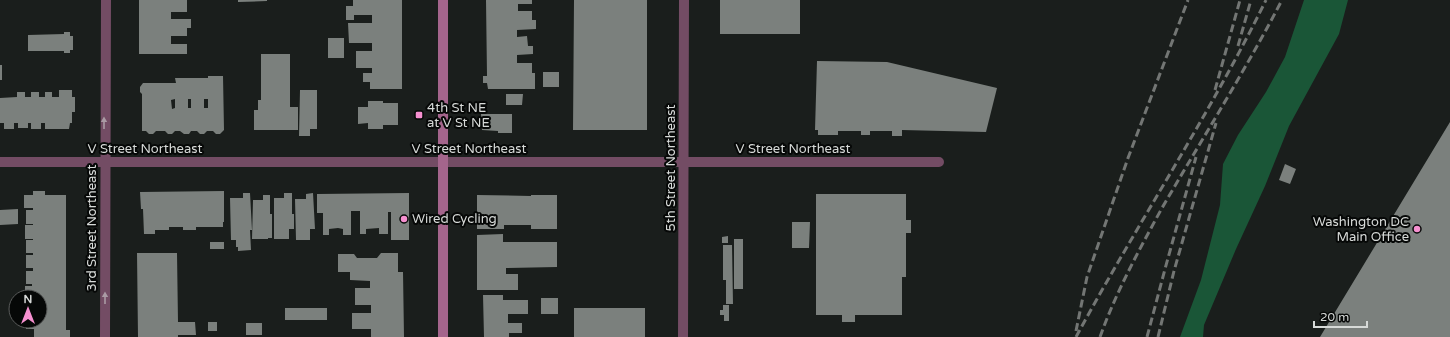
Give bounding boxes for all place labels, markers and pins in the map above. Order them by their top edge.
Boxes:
place label: 4th St NE at V St NE [427,100,490,131]
marker: 4th St NE at V St NE [414,110,424,120]
place label: Wired Cycling [412,211,497,227]
marker: Wired Cycling [399,214,409,224]
place label: Washington DC Main Office [1313,214,1409,245]
marker: Washington DC Main Office [1412,224,1422,234]

